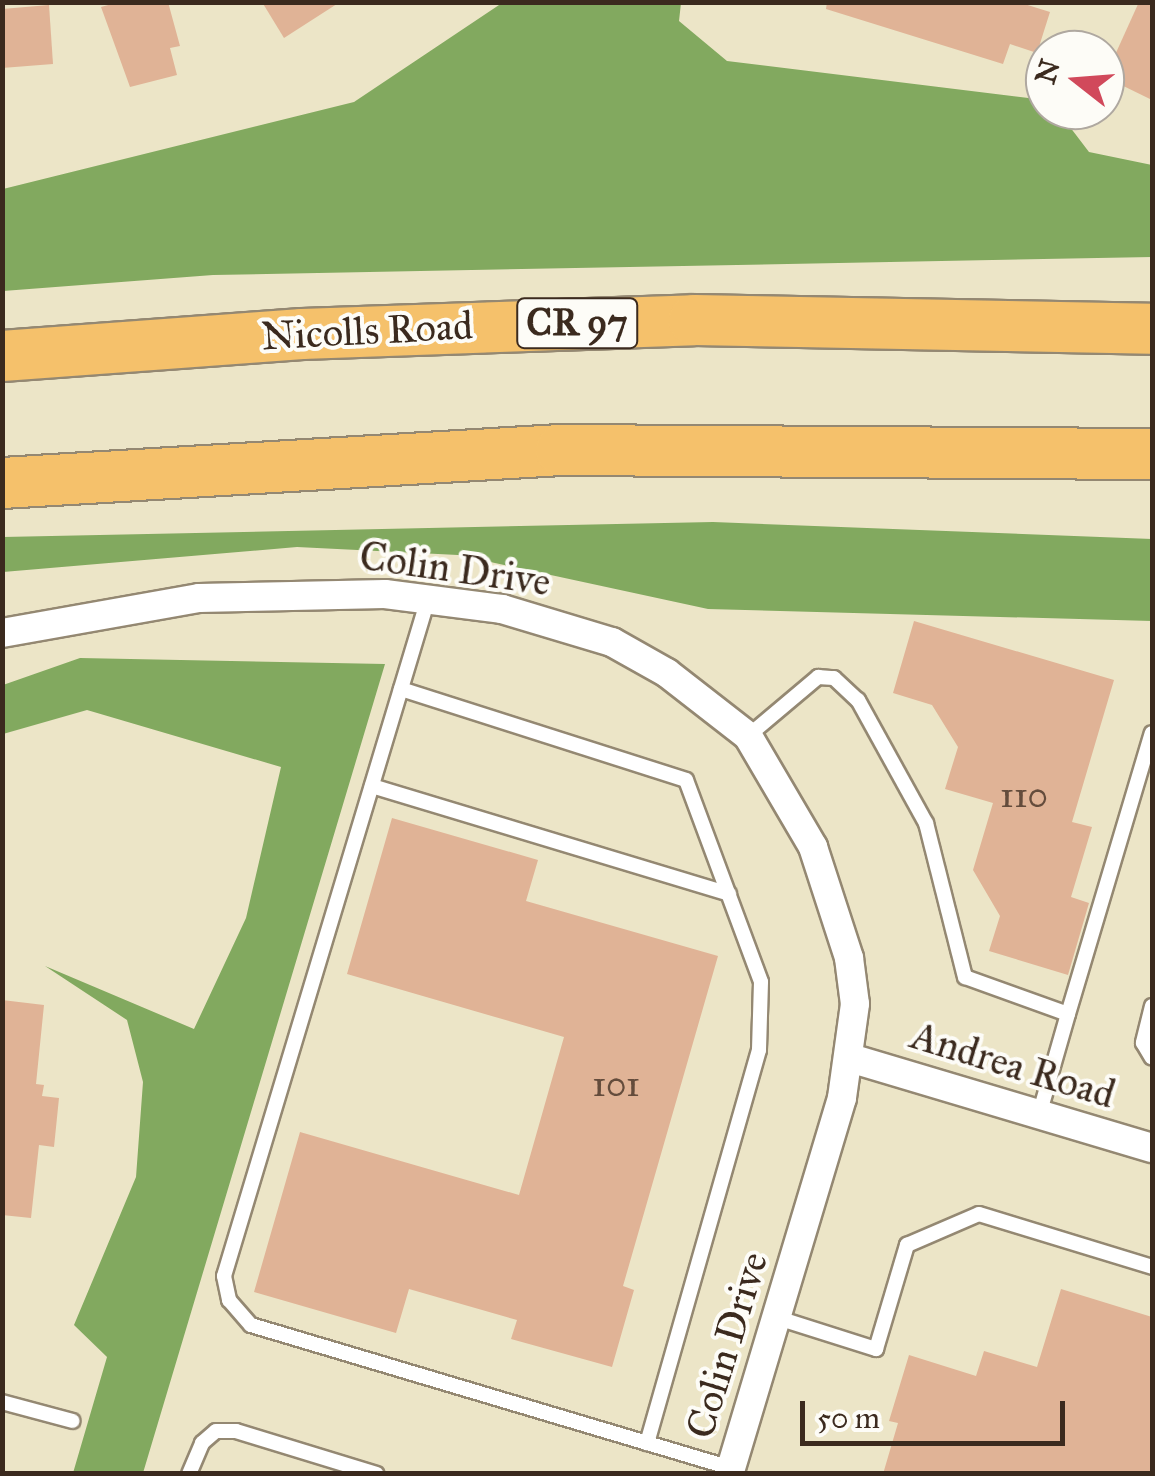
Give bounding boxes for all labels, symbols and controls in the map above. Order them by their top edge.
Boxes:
north arrow [1025,30,1125,130]
text: N [1028,55,1068,88]
road number: CR 97 [514,290,640,356]
street label: Nicolls Road [260,301,474,361]
street label: Colin Drive [357,532,553,606]
house number: 110 [1000,775,1048,817]
street label: Andrea Road [905,1011,1121,1119]
house number: 101 [592,1064,640,1106]
street label: Colin Drive [676,1246,778,1444]
scale bar [805,1381,1070,1443]
text: 50 m [817,1400,880,1436]

